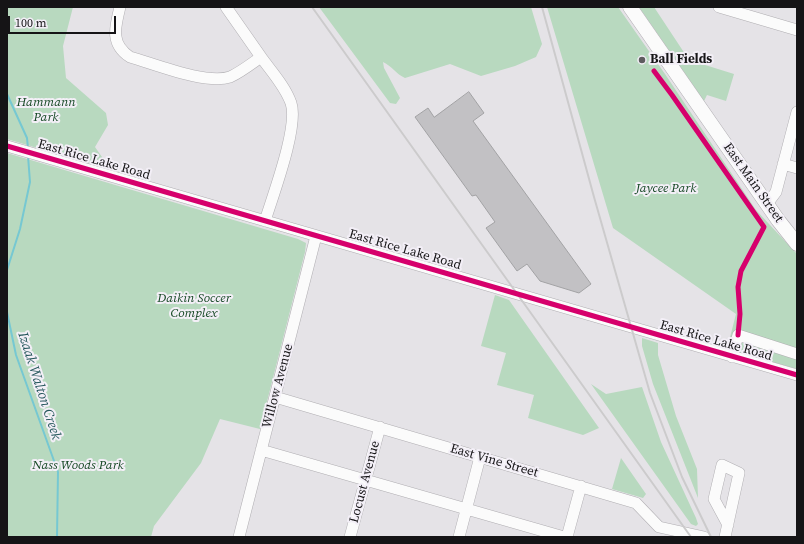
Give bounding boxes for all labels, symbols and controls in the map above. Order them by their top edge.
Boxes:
scale bar [10,8,118,34]
text: 100 m [15,15,47,31]
place label: Ball Fields [650,52,712,68]
marker: Ball Fields [637,55,647,65]
park label: Hammann Park [16,95,76,126]
street label: East Rice Lake Road [36,137,152,183]
street label: East Main Street [720,140,786,226]
park label: Jaycee Park [636,181,696,197]
street label: East Rice Lake Road [347,227,463,273]
park label: Daikin Soccer Complex [157,291,231,322]
street label: East Rice Lake Road [658,318,774,364]
water label: Izaak Walton Creek [14,330,64,442]
street label: Willow Avenue [259,342,297,430]
street label: Locust Avenue [347,439,383,525]
street label: East Vine Street [448,441,540,481]
park label: Nass Woods Park [32,458,124,474]

